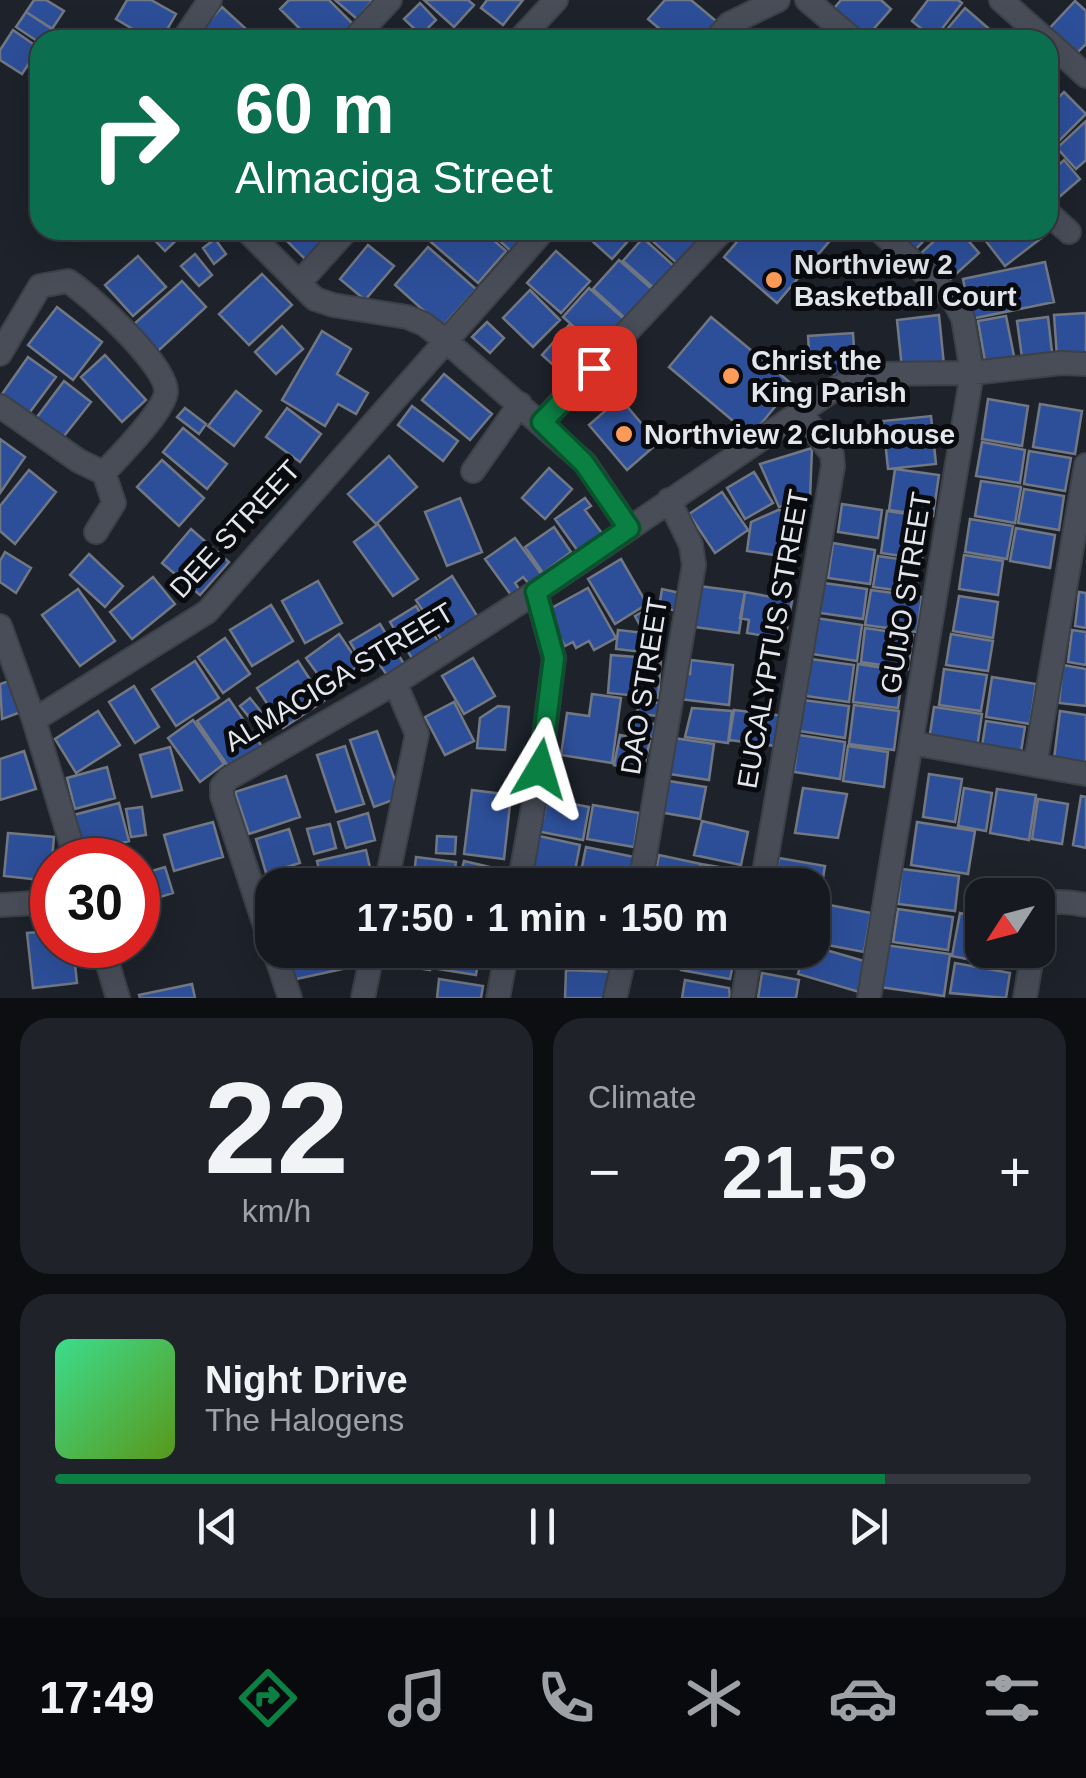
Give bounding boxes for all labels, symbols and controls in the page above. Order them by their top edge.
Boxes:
icon: right [70,70,200,200]
text: 60 m [235,70,395,148]
text: Almaciga Street [235,152,553,203]
place label: Northview 2 Basketball Court [794,249,1017,312]
marker: Northview 2 Basketball Court [763,269,785,291]
pin [552,326,637,411]
icon: arrive [567,341,622,396]
place label: Christ the King Parish [751,345,907,408]
marker: Christ the King Parish [720,365,742,387]
place label: Northview 2 Clubhouse [644,419,955,450]
marker: Northview 2 Clubhouse [613,423,635,445]
street label: DEE STREET [164,454,306,604]
street label: EUCALYPTUS STREET [731,487,815,791]
street label: GUIJO STREET [875,490,937,696]
street label: DAO STREET [615,595,673,777]
street label: ALMACIGA STREET [219,596,459,758]
position arrow [488,717,592,821]
speed limit sign: 30 [30,838,160,968]
north arrow [965,878,1055,968]
map controls [965,878,1055,968]
text: 17:50 · 1 min · 150 m [357,897,728,939]
text: 22 [204,1055,349,1201]
text: Climate [588,1079,696,1115]
text: 21.5° [722,1130,897,1214]
text: − [588,1141,620,1203]
text: + [999,1141,1031,1203]
text: km/h [242,1193,311,1229]
text: Night Drive [205,1359,408,1401]
text: The Halogens [205,1402,404,1438]
icon: previous [190,1499,245,1554]
icon: pause [515,1499,570,1554]
icon: next [841,1499,896,1554]
icon: directions [233,1663,303,1733]
icon: music [382,1663,452,1733]
icon: phone [531,1663,601,1733]
icon: climate [679,1663,749,1733]
icon: car [828,1663,898,1733]
icon: filters [977,1663,1047,1733]
text: 17:49 [39,1672,154,1723]

